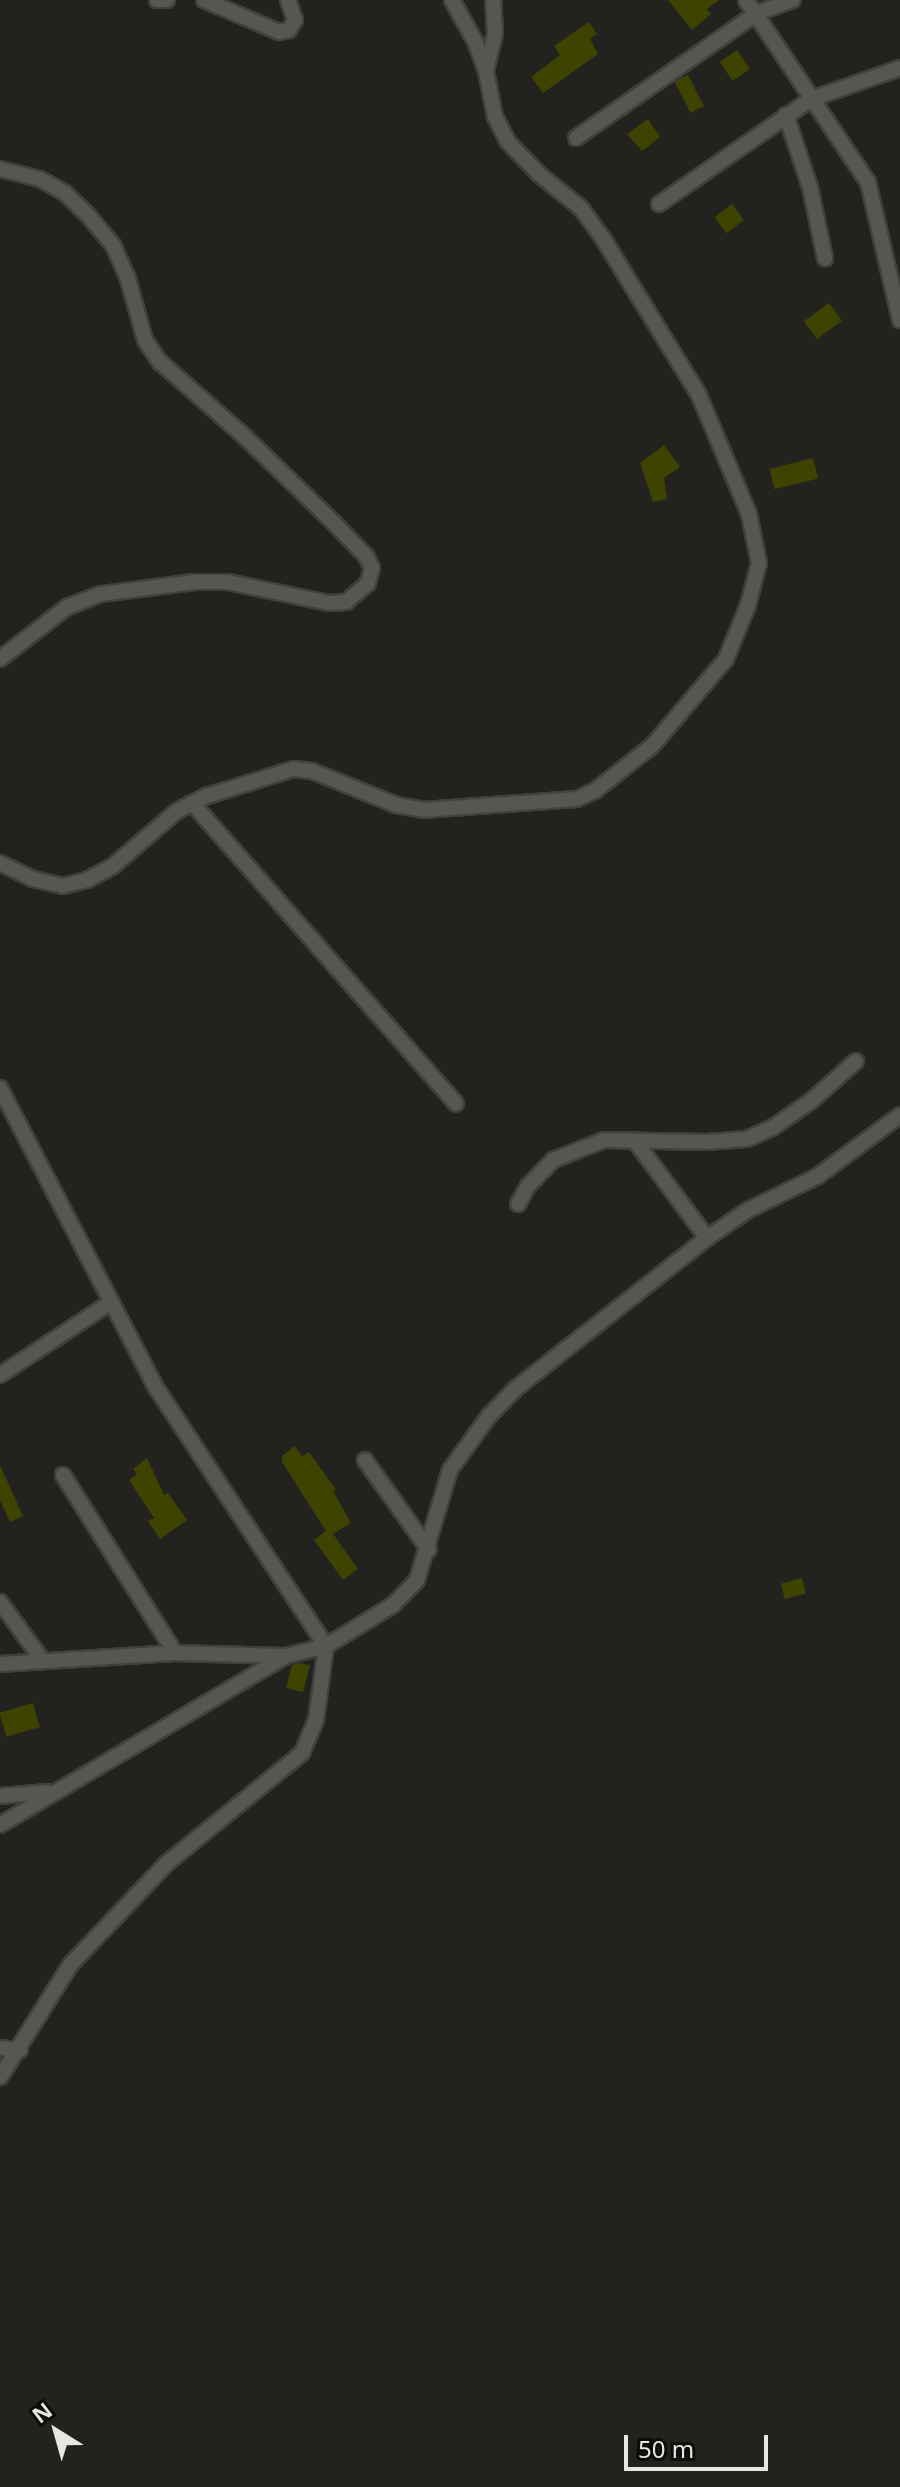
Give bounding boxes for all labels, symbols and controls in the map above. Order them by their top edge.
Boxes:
north arrow [16,2391,96,2471]
text: N [25,2394,58,2429]
scale bar [628,2419,772,2469]
text: 50 m [638,2432,694,2465]

